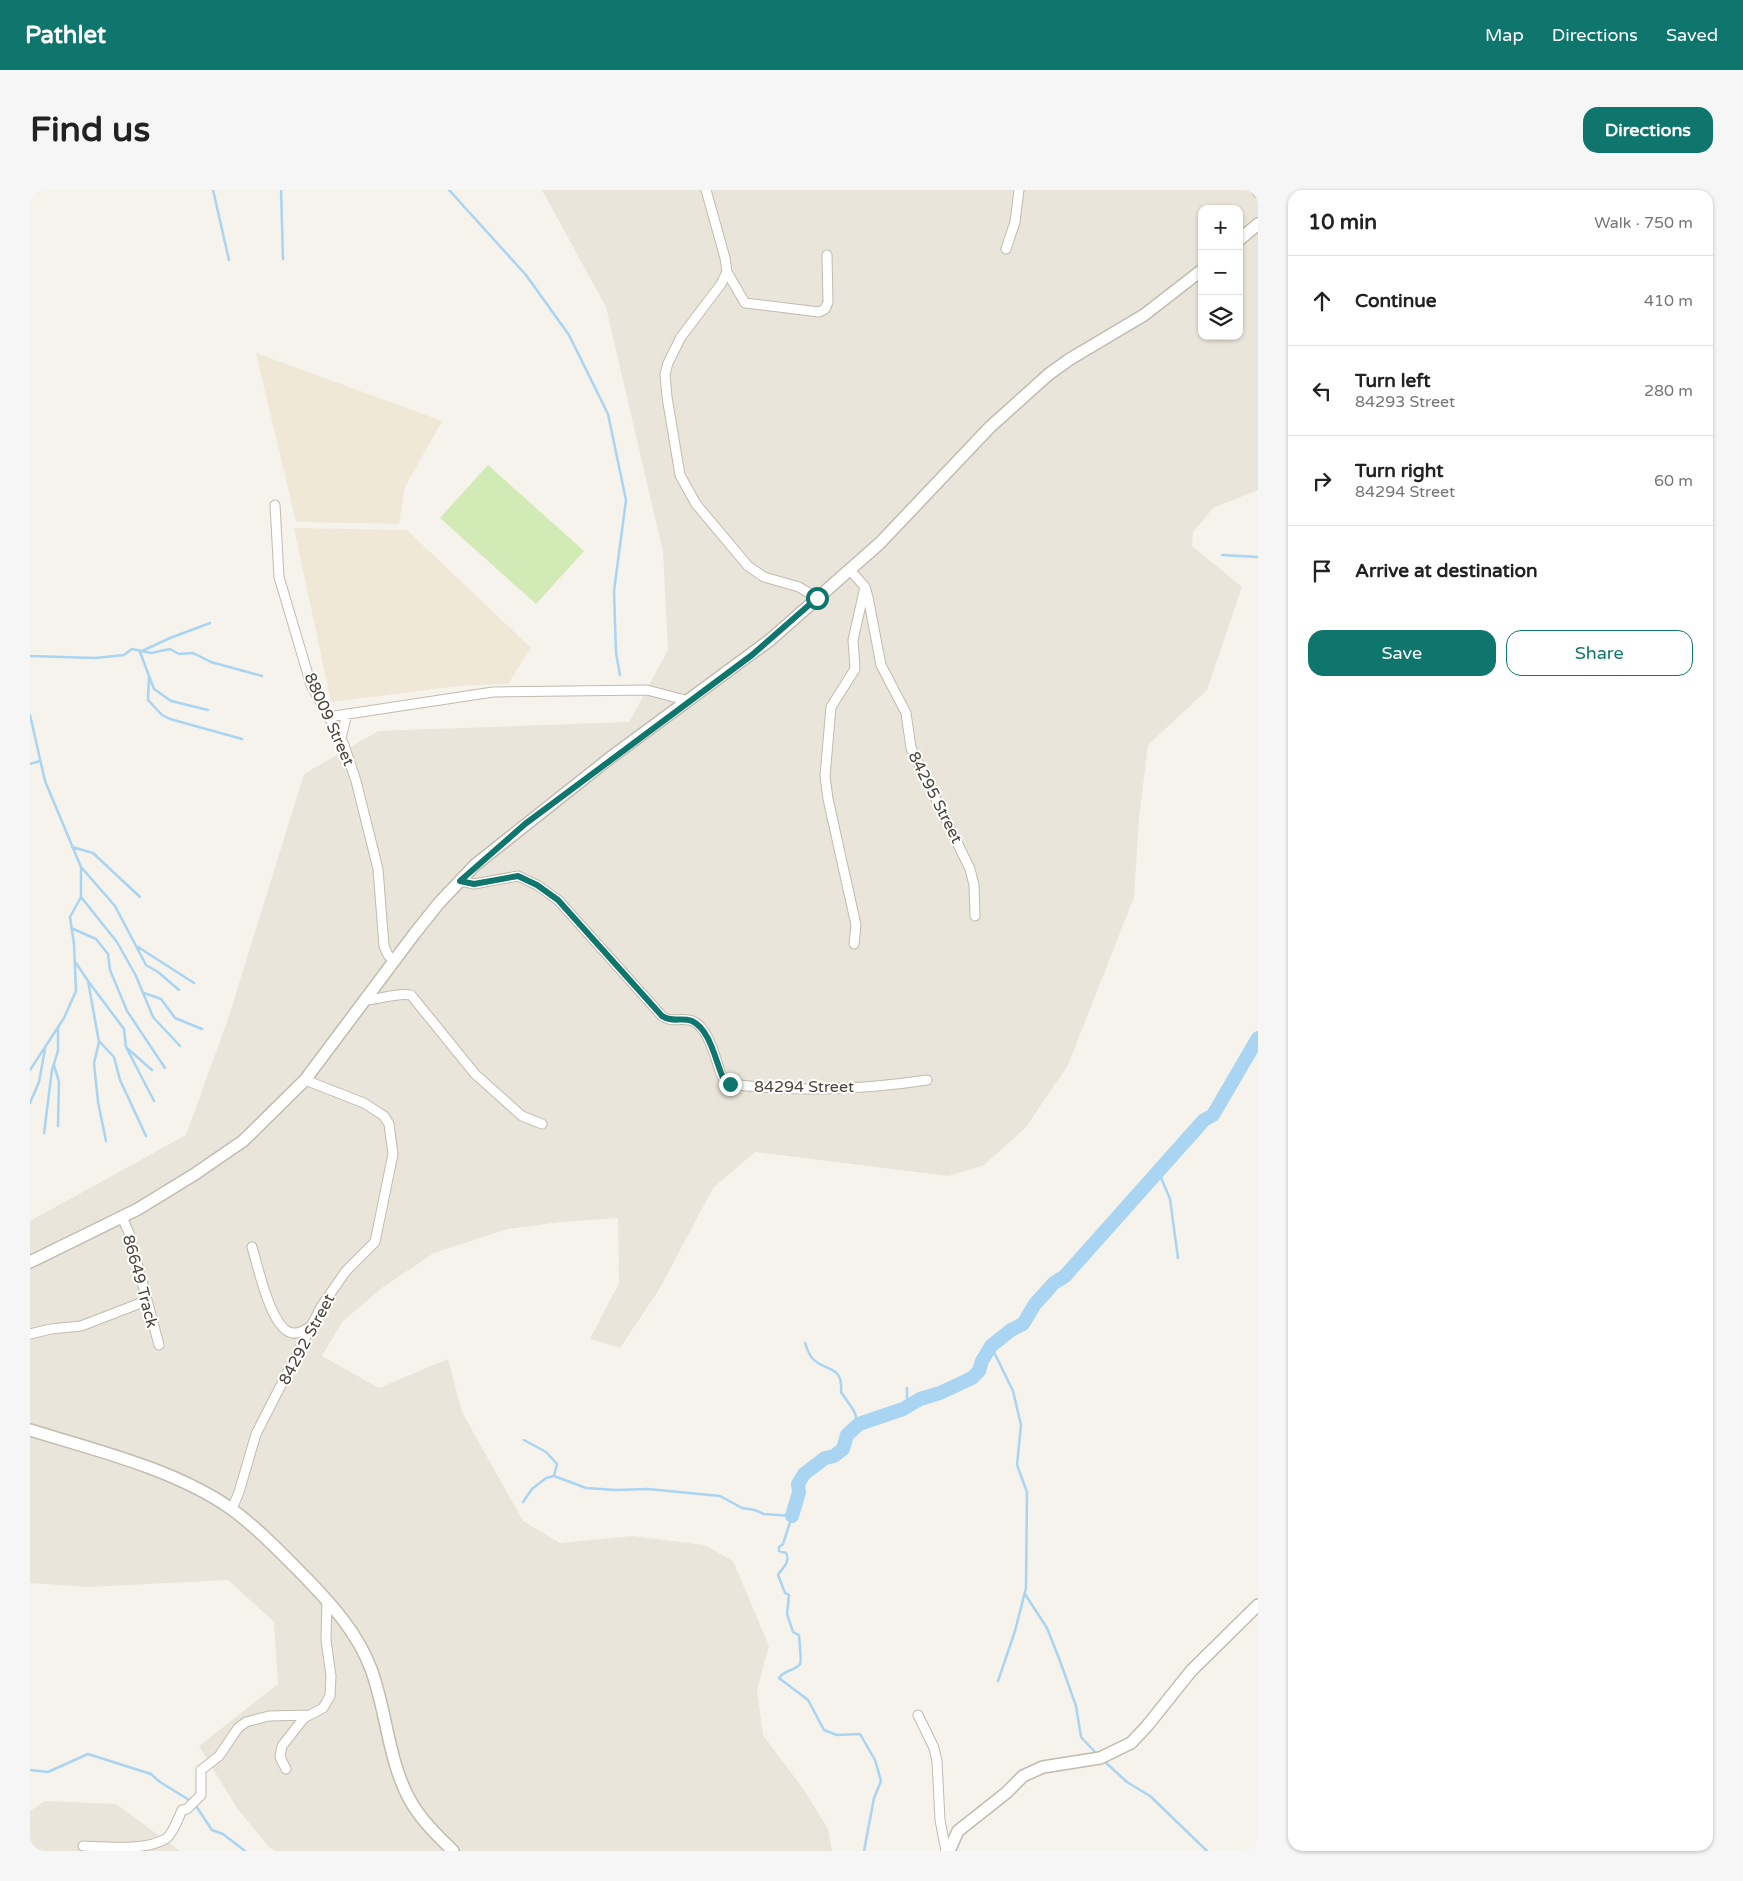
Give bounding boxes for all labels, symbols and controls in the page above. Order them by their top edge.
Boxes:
text: Pathlet [25,21,106,50]
text: Map [1485,24,1524,46]
text: Directions [1552,24,1638,46]
text: Saved [1666,24,1718,46]
button: Directions [1583,107,1713,153]
text: Find us [30,109,150,151]
map controls [1198,205,1243,340]
button: + [1198,205,1243,250]
text: 10 min [1308,210,1377,235]
text: Walk · 750 m [1594,213,1693,233]
button: − [1198,250,1243,295]
icon: ahead [1308,287,1336,315]
text: Continue [1355,290,1437,312]
text: 410 m [1644,291,1693,311]
button: layers [1198,295,1243,340]
text: Turn left [1355,370,1431,392]
icon: left [1308,377,1336,405]
text: 280 m [1644,381,1693,401]
text: 84293 Street [1355,392,1455,412]
text: Turn right [1355,460,1443,482]
icon: right [1308,467,1336,495]
text: 60 m [1654,471,1693,491]
text: 84294 Street [1355,482,1455,502]
icon: arrive [1308,557,1336,585]
text: Arrive at destination [1355,560,1538,582]
route start [806,587,829,610]
button: Save [1308,630,1496,676]
button: Share [1506,630,1693,676]
street label: 88009 Street [300,670,359,769]
street label: 84295 Street [903,748,967,847]
route end [719,1073,742,1096]
street label: 84294 Street [754,1077,854,1097]
street label: 86649 Track [118,1233,162,1330]
street label: 84292 Street [275,1291,339,1388]

